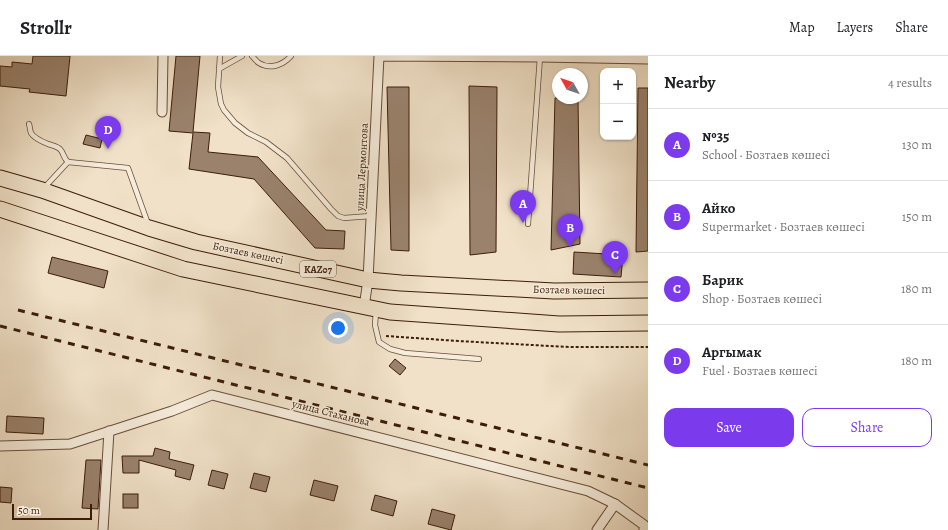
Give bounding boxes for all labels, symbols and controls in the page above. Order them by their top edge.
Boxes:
text: Strollr [20,15,72,41]
text: Map [789,18,815,37]
text: Layers [837,18,873,37]
text: Share [895,18,928,37]
north arrow [552,68,588,104]
map controls [600,68,636,140]
button: + [600,68,636,104]
text: Nearby [664,71,715,94]
text: 4 results [888,74,932,91]
button: − [600,104,636,140]
pin: D [95,116,121,149]
street label: улица Лермонтова [352,122,372,212]
text: №35 [702,126,729,146]
text: A [673,136,681,153]
text: 130 m [902,136,932,153]
text: School · Бозтаев көшесі [702,146,830,163]
pin: A [510,190,536,223]
text: Айко [702,198,735,218]
text: B [673,208,681,225]
text: 150 m [902,208,932,225]
pin: B [557,214,583,247]
text: Supermarket · Бозтаев көшесі [702,218,865,235]
street label: Бозтаев көшесі [211,238,285,268]
pin: C [602,241,628,274]
road number: KAZ07 [300,261,336,277]
text: Барик [702,270,744,290]
text: C [673,280,681,297]
text: 180 m [901,280,932,297]
street label: Бозтаев көшесі [533,282,605,298]
text: Shop · Бозтаев көшесі [702,290,822,307]
your location [328,318,348,338]
text: Аргымак [702,342,762,362]
text: D [672,352,682,369]
text: 180 m [901,352,932,369]
text: Fuel · Бозтаев көшесі [702,362,818,379]
street label: улица Стаханова [290,396,372,430]
button: Save [664,408,794,447]
button: Share [802,408,932,447]
scale bar [12,502,92,521]
text: 50 m [18,503,40,518]

